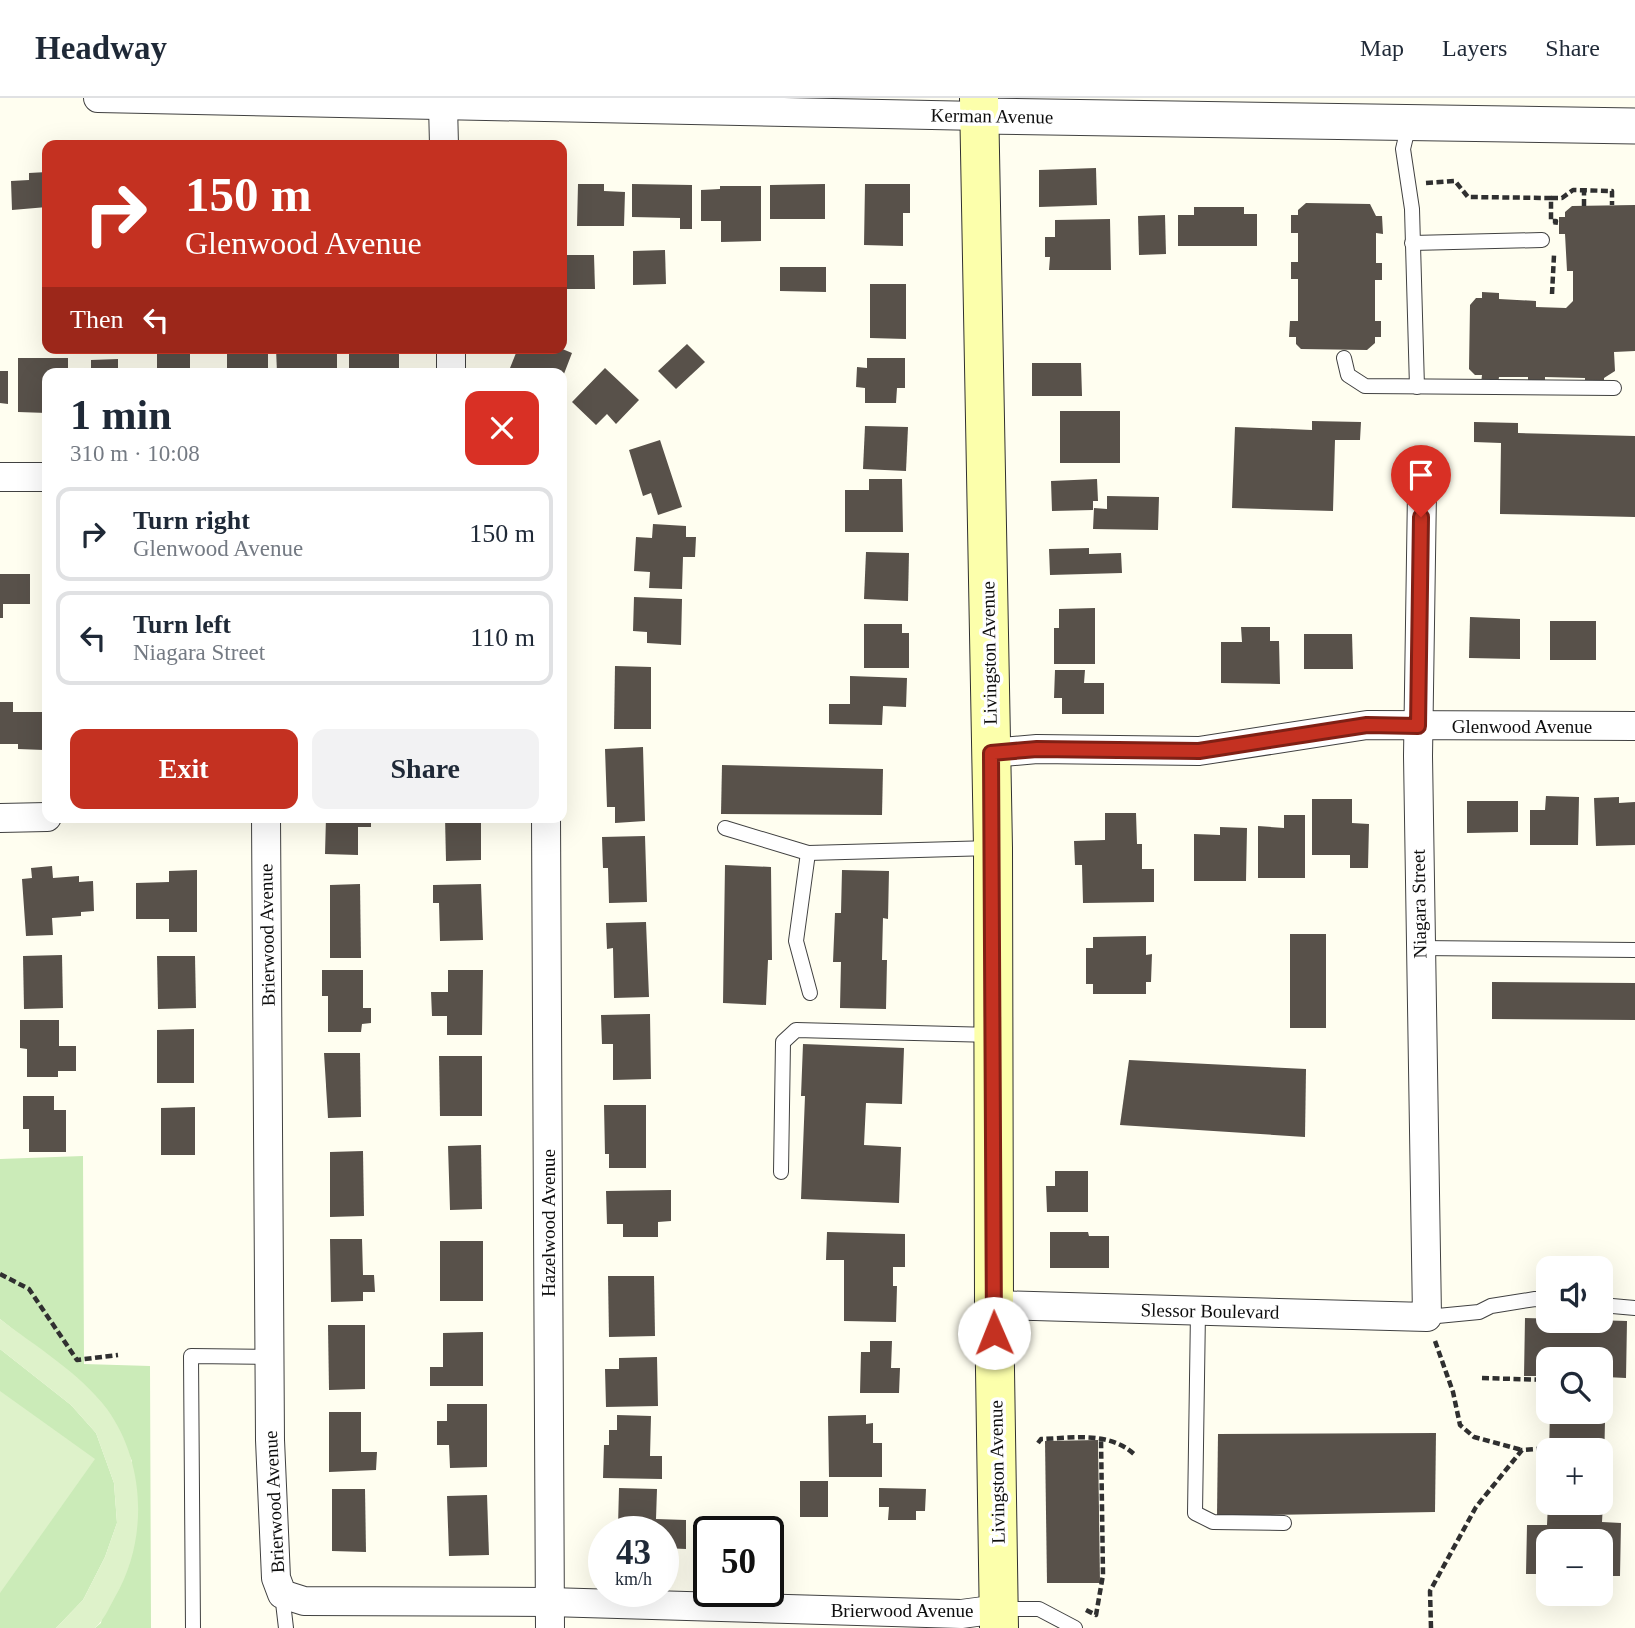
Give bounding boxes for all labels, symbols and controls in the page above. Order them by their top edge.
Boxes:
text: Headway [35,30,167,66]
text: Map [1360,35,1404,61]
text: Layers [1442,35,1507,61]
text: Share [1545,35,1600,61]
street label: Kerman Avenue [931,104,1053,128]
text: 150 m [185,167,312,222]
icon: right [70,168,161,259]
text: Glenwood Avenue [185,225,422,261]
icon: left [137,301,175,339]
text: Then [70,305,123,334]
button: close [465,391,539,465]
text: 1 min [70,392,172,438]
text: 310 m · 10:08 [70,441,200,466]
pin [1391,445,1451,517]
icon: arrive [1402,456,1440,494]
text: Turn right [133,506,250,535]
icon: right [74,515,112,553]
text: 150 m [469,519,535,548]
text: Glenwood Avenue [133,536,303,561]
street label: Livingston Avenue [977,581,1001,725]
text: Turn left [133,610,231,639]
icon: left [74,619,112,657]
text: 110 m [470,623,535,652]
text: Niagara Street [133,640,265,665]
street label: Glenwood Avenue [1452,716,1592,737]
button: Exit [70,729,298,809]
button: Share [312,729,539,809]
street label: Niagara Street [1408,849,1430,959]
street label: Brierwood Avenue [255,864,279,1006]
street label: Hazelwood Avenue [538,1149,559,1297]
map controls [1536,1256,1613,1606]
button: sound [1536,1256,1613,1333]
position arrow [957,1296,1031,1370]
street label: Slessor Boulevard [1140,1299,1280,1323]
button: search [1536,1347,1613,1424]
street label: Livingston Avenue [985,1400,1009,1544]
street label: Brierwood Avenue [260,1430,288,1574]
button: + [1536,1438,1613,1515]
speed limit sign: 50 [693,1516,784,1607]
button: − [1536,1529,1613,1606]
text: 43 [616,1533,651,1572]
text: km/h [615,1569,652,1589]
street label: Brierwood Avenue [831,1600,973,1621]

